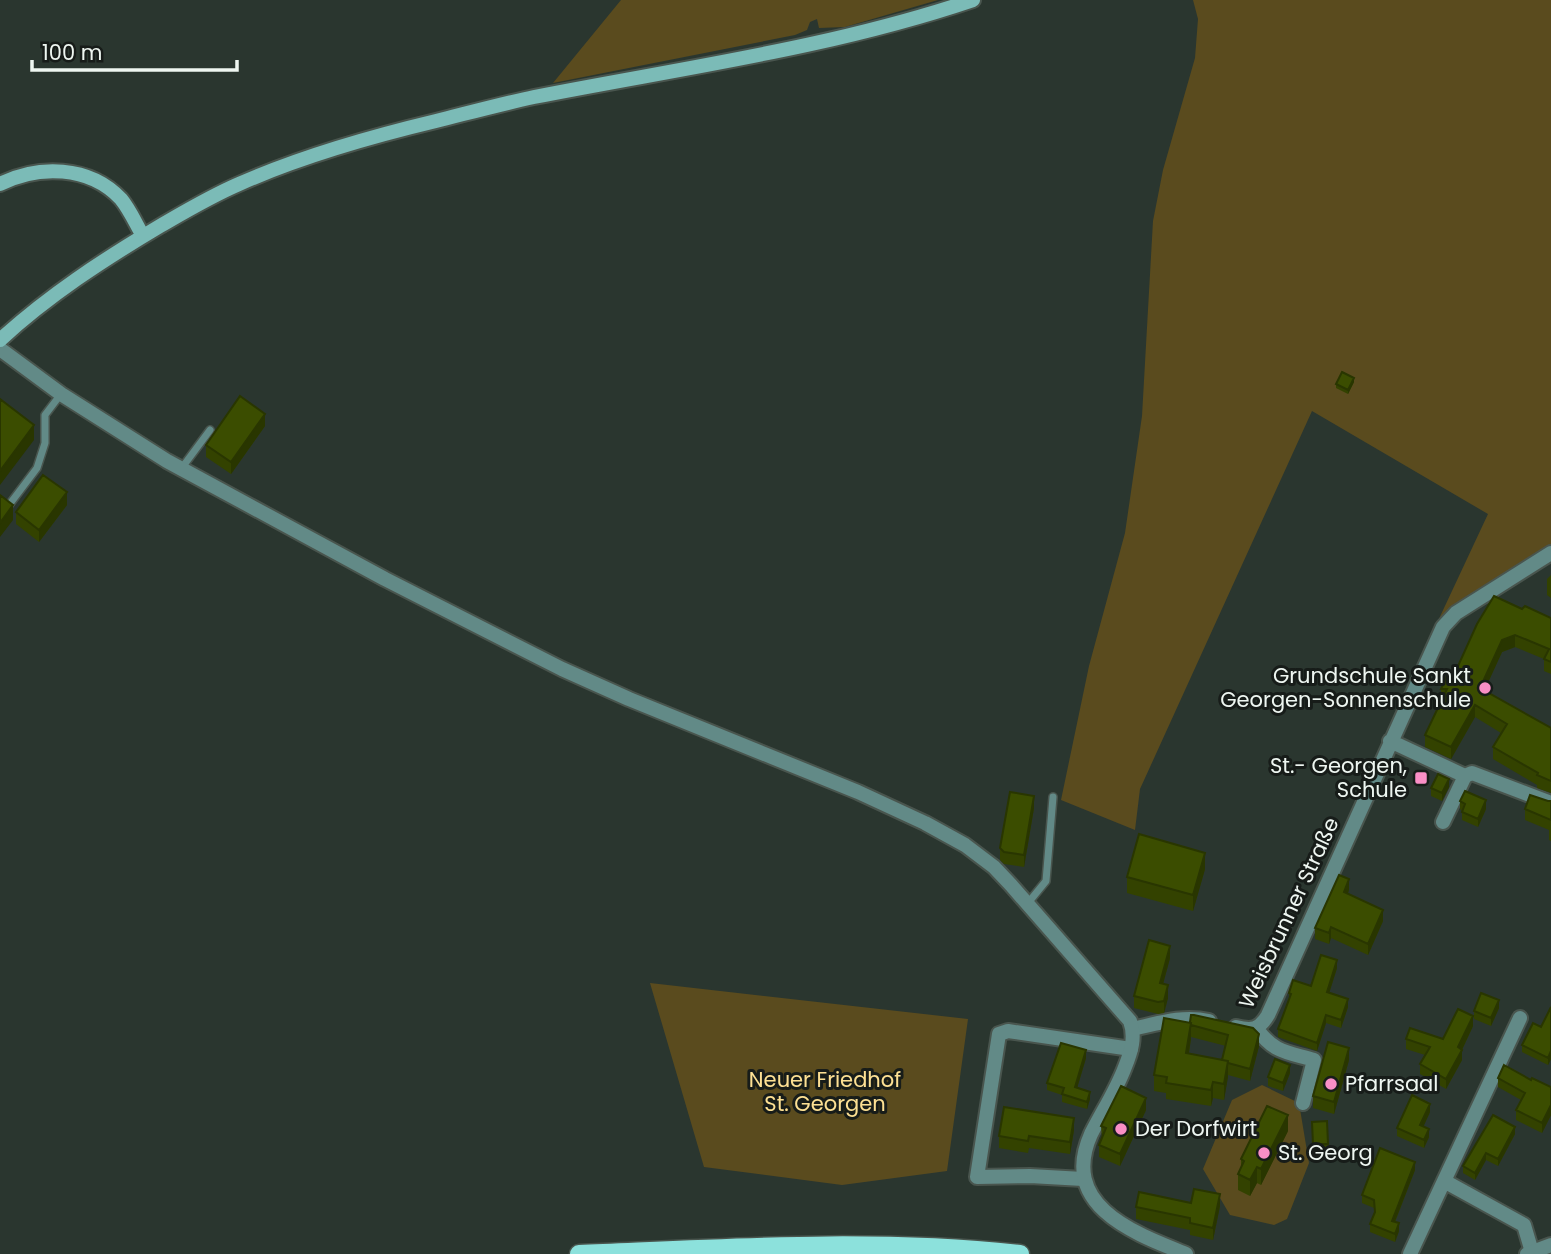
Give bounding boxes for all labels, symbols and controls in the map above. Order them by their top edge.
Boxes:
scale bar [32,28,236,72]
text: 100 m [42,38,102,67]
place label: Grundschule Sankt Georgen-Sonnenschule [1220,661,1471,714]
marker: Grundschule Sankt Georgen-Sonnenschule [1477,680,1493,696]
place label: St.- Georgen, Schule [1270,751,1407,804]
marker: St.- Georgen, Schule [1413,770,1429,786]
street label: Weisbrunner Straße [1231,813,1346,1013]
park label: Neuer Friedhof St. Georgen [749,1065,901,1118]
place label: Pfarrsaal [1345,1069,1438,1098]
marker: Pfarrsaal [1323,1076,1339,1092]
place label: Der Dorfwirt [1135,1114,1257,1143]
marker: Der Dorfwirt [1113,1121,1129,1137]
place label: St. Georg [1278,1138,1373,1167]
marker: St. Georg [1256,1145,1272,1161]

